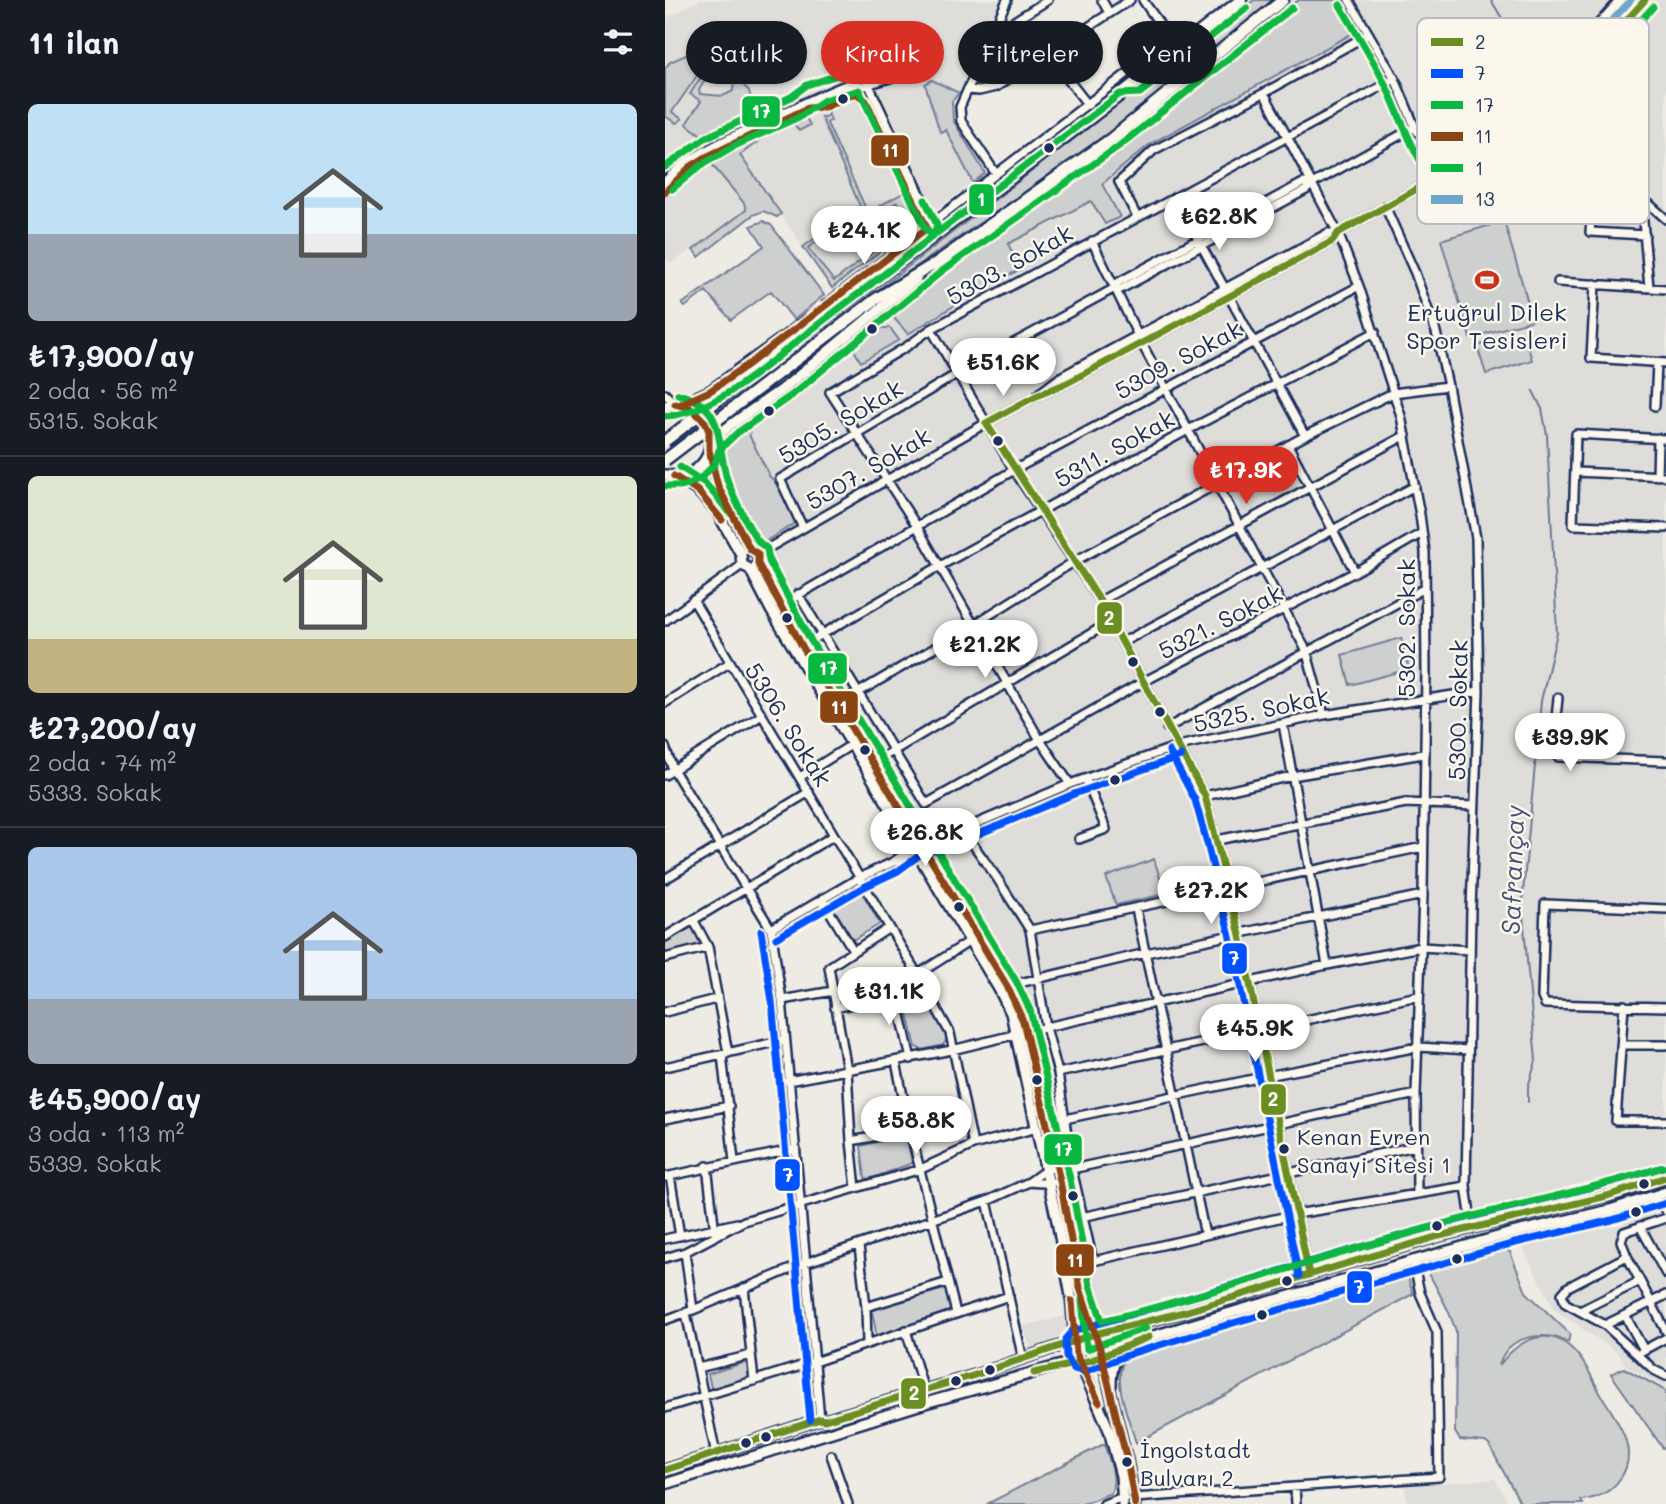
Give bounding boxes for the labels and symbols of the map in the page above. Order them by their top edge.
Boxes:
legend [1417,18,1649,224]
text: 2 [1475,29,1486,54]
text: 7 [1475,60,1486,85]
unlabelled marker [836,92,850,106]
text: 17 [1475,92,1494,117]
line badge: 17 [741,95,781,128]
text: 17 [751,98,771,123]
text: 11 [1475,123,1492,148]
line badge: 11 [870,134,910,167]
text: 11 [882,137,898,162]
unlabelled marker [1042,141,1056,155]
text: 1 [1475,155,1484,180]
line badge: 1 [968,183,995,216]
text: 1 [977,186,985,211]
text: 13 [1475,186,1495,211]
pin: ₺62.8K [1162,192,1276,252]
pin: ₺24.1K [807,206,921,266]
street label: 5303. Sokak [940,217,1078,311]
sports icon: Ertuğrul Dilek Spor Tesisleri [1473,266,1501,294]
place label: Ertuğrul Dilek Spor Tesisleri [1406,296,1568,355]
street label: 5309. Sokak [1109,312,1247,406]
unlabelled marker [865,322,879,336]
pin: ₺51.6K [946,338,1060,398]
street label: 5305. Sokak [772,372,908,470]
street label: 5311. Sokak [1049,402,1179,494]
unlabelled marker [762,404,776,418]
street label: 5307. Sokak [800,420,936,516]
unlabelled marker [991,434,1005,448]
pin: ₺17.9K [1189,447,1303,506]
street label: 5302. Sokak [1390,558,1421,698]
street label: 5321. Sokak [1153,577,1287,665]
line badge: 2 [1096,601,1123,635]
text: 2 [1104,605,1114,630]
unlabelled marker [780,611,794,625]
pin: ₺21.2K [928,620,1042,680]
street label: 5300. Sokak [1440,639,1474,781]
line badge: 17 [807,652,848,685]
text: 17 [818,655,838,680]
unlabelled marker [1126,655,1140,669]
street label: 5306. Sokak [739,656,839,792]
street label: 5325. Sokak [1190,679,1332,739]
line badge: 11 [819,690,859,724]
text: 11 [831,694,847,719]
unlabelled marker [1153,705,1167,719]
pin: ₺39.9K [1513,714,1627,773]
unlabelled marker [858,743,872,757]
unlabelled marker [1108,773,1122,787]
water label: Safrançay [1493,804,1531,935]
pin: ₺26.8K [868,808,982,868]
pin: ₺27.2K [1154,866,1268,926]
unlabelled marker [952,900,966,914]
line badge: 7 [1221,942,1248,975]
text: 7 [1229,945,1240,970]
pin: ₺31.1K [832,968,946,1027]
pin: ₺45.9K [1198,1004,1312,1064]
unlabelled marker [1030,1073,1044,1087]
line badge: 2 [1260,1083,1287,1116]
text: 2 [1268,1086,1278,1111]
pin: ₺58.8K [859,1096,973,1156]
place label: Kenan Evren Sanayi Sitesi 1 [1297,1122,1451,1179]
line badge: 17 [1043,1133,1083,1166]
text: 17 [1053,1136,1073,1161]
marker: Kenan Evren Sanayi Sitesi 1 [1277,1142,1291,1156]
line badge: 7 [774,1158,801,1192]
text: 7 [783,1162,794,1187]
unlabelled marker [1637,1177,1651,1191]
unlabelled marker [1066,1189,1080,1203]
unlabelled marker [1629,1205,1643,1219]
unlabelled marker [1430,1219,1444,1233]
line badge: 11 [1055,1243,1095,1277]
text: 11 [1067,1247,1083,1272]
unlabelled marker [1450,1252,1464,1266]
line badge: 7 [1346,1270,1373,1304]
unlabelled marker [1280,1274,1294,1288]
text: 7 [1354,1274,1365,1299]
unlabelled marker [1255,1308,1269,1322]
unlabelled marker [983,1363,997,1377]
unlabelled marker [949,1374,963,1388]
line badge: 2 [900,1377,927,1410]
text: 2 [909,1380,919,1405]
unlabelled marker [759,1430,773,1444]
place label: İngolstadt Bulvarı 2 [1140,1435,1251,1492]
unlabelled marker [739,1436,753,1450]
marker: İngolstadt Bulvarı 2 [1120,1455,1134,1469]

